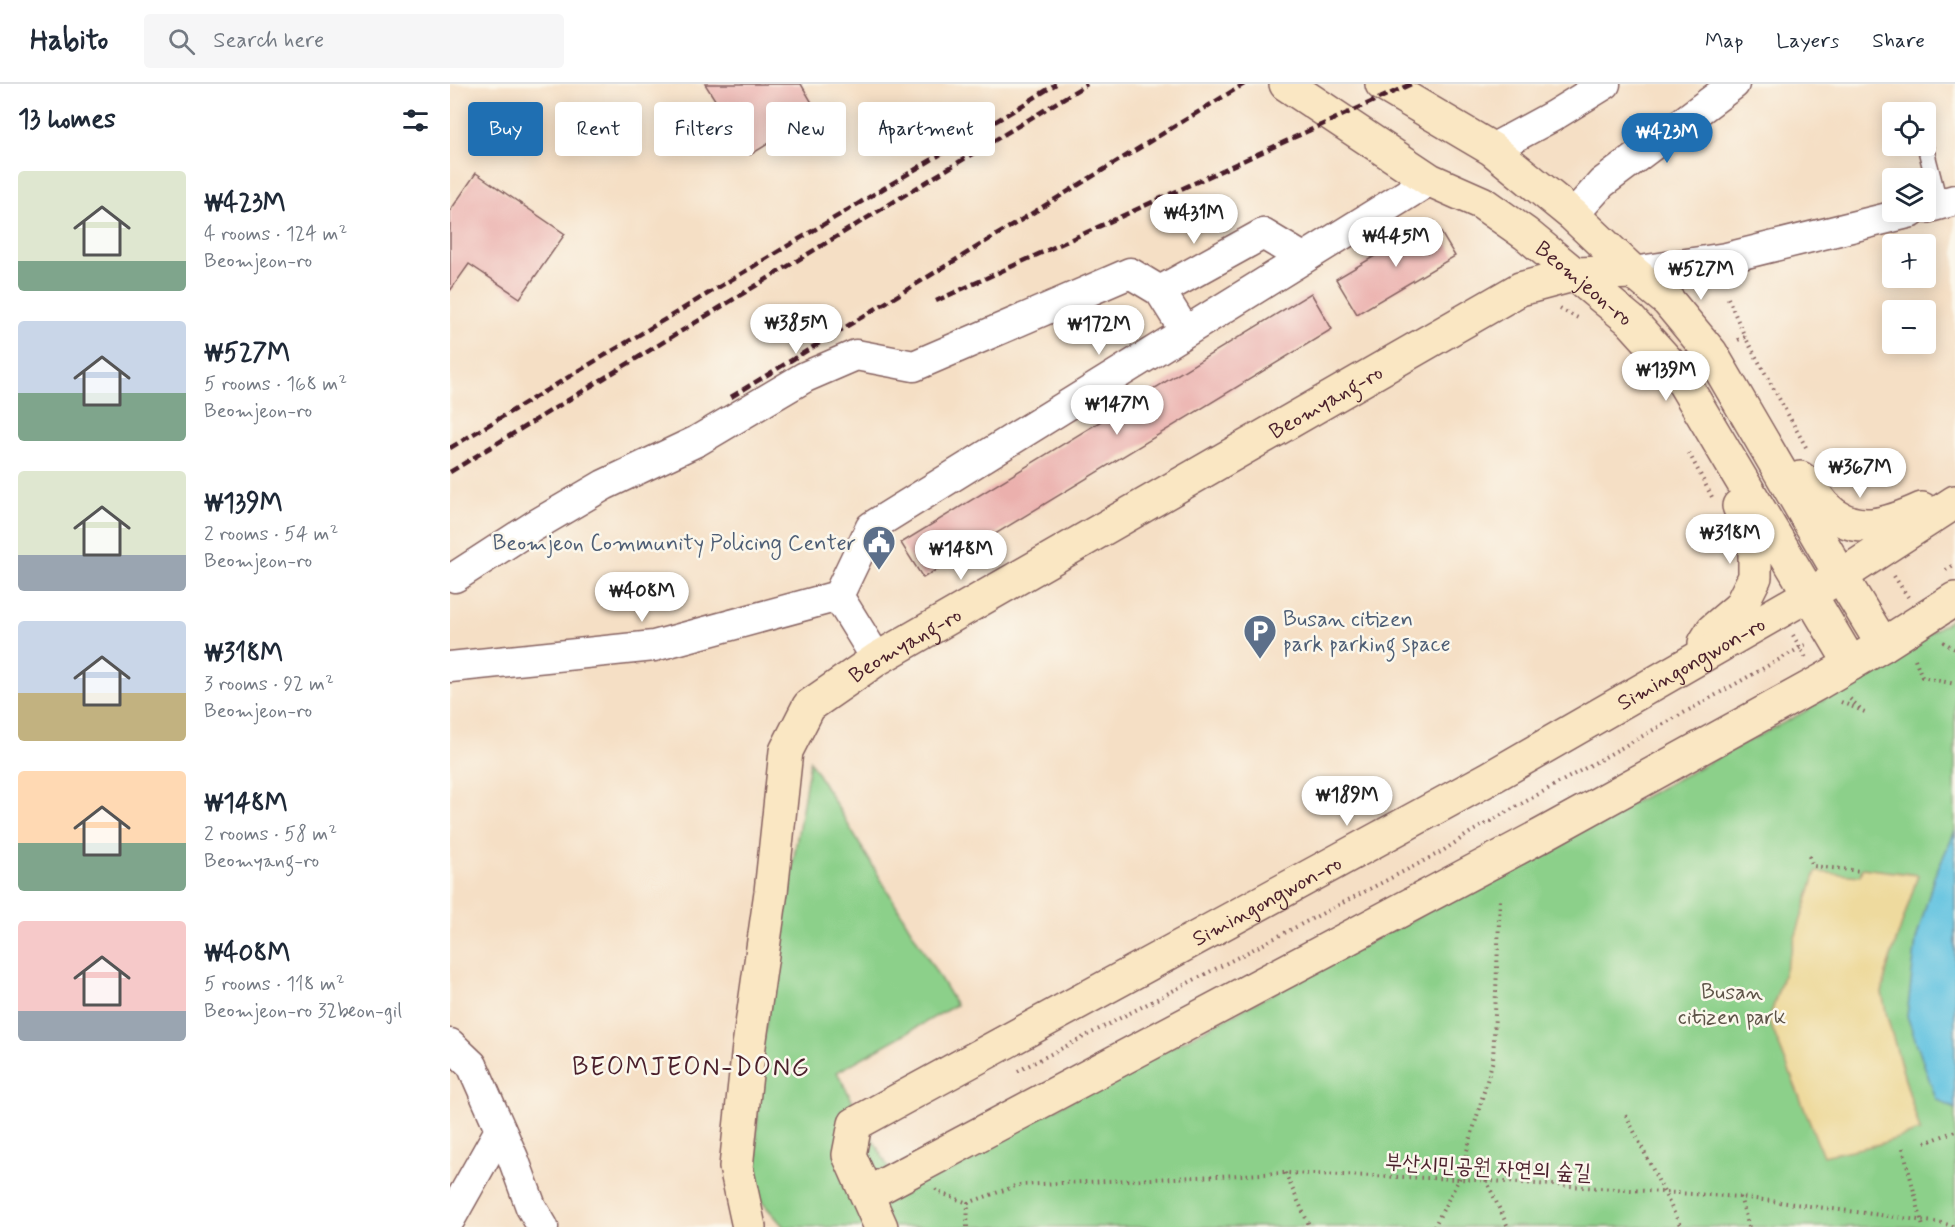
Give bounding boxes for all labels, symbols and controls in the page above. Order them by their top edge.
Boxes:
search box [144,14,564,68]
text: Habito [30,23,108,60]
icon: search [165,25,198,58]
text: Search here [213,27,324,55]
text: Map [1705,27,1743,55]
text: Layers [1776,27,1839,55]
text: Share [1872,27,1925,55]
chip: Buy [468,102,543,156]
chip: Rent [555,102,642,156]
chip: Filters [654,102,754,156]
chip: New [766,102,846,156]
chip: Apartment [858,102,995,156]
map controls [1882,102,1936,354]
button: locate [1882,102,1936,156]
text: 13 homes [18,103,116,137]
icon: filters [399,104,432,137]
pin: ₩423M [1625,113,1709,164]
text: ₩423M [1636,119,1698,146]
button: layers [1882,168,1936,222]
text: ₩423M [204,187,286,221]
pin: ₩431M [1152,194,1236,245]
icon: home [66,195,138,267]
text: ₩431M [1164,200,1224,227]
pin: ₩445M [1354,217,1438,268]
text: 4 rooms · 124 m² [204,221,347,248]
text: ₩445M [1362,223,1430,250]
button: + [1882,234,1936,288]
street label: Beomjeon-ro [1529,235,1638,333]
text: Beomjeon-ro [204,248,312,275]
pin: ₩527M [1659,250,1743,301]
text: ₩527M [1668,256,1734,283]
button: − [1882,300,1936,354]
pin: ₩385M [754,304,838,355]
pin: ₩172M [1057,305,1141,356]
text: ₩385M [764,310,828,337]
text: ₩172M [1067,311,1131,338]
text: ₩527M [204,337,290,371]
icon: home [66,345,138,417]
pin: ₩139M [1624,351,1708,402]
text: ₩139M [1636,357,1696,384]
street label: Beomyang-ro [1264,359,1388,446]
text: 5 rooms · 168 m² [204,371,347,398]
pin: ₩147M [1075,385,1159,436]
text: ₩147M [1085,391,1149,418]
text: Beomjeon-ro [204,398,312,425]
pin: ₩367M [1818,448,1902,499]
text: ₩367M [1828,454,1892,481]
text: ₩139M [204,487,282,521]
icon: home [66,495,138,567]
pin: ₩318M [1688,514,1772,565]
text: ₩318M [1700,520,1760,547]
text: 2 rooms · 54 m² [204,521,338,548]
public building icon: Beomjeon Community Policing Center [861,524,897,571]
place label: Beomjeon Community Policing Center [492,530,856,561]
pin: ₩148M [919,530,1003,581]
text: ₩148M [929,536,993,563]
text: Beomjeon-ro [204,548,312,575]
pin: ₩408M [600,572,684,623]
text: ₩408M [609,578,675,605]
street label: Beomyang-ro [844,601,967,690]
place label: Busan citizen park parking space [1283,606,1451,662]
street label: Simingongwon-ro [1613,611,1771,718]
parking icon: Busan citizen park parking space [1242,613,1278,660]
text: ₩318M [204,637,283,671]
icon: home [66,645,138,717]
text: 3 rooms · 92 m² [204,671,334,698]
text: Beomjeon-ro [204,698,312,725]
pin: ₩189M [1305,776,1389,827]
text: ₩189M [1316,782,1378,809]
text: ₩148M [204,787,288,821]
icon: home [66,795,138,867]
text: 2 rooms · 58 m² [204,821,337,848]
text: Beomyang-ro [204,848,319,875]
street label: Simingongwon-ro [1188,849,1347,954]
text: ₩408M [204,937,290,971]
icon: home [66,945,138,1017]
text: 5 rooms · 118 m² [204,971,345,998]
park label: Busan citizen park [1678,979,1786,1032]
text: Beomjeon-ro 32beon-gil [204,998,402,1025]
district label: BEOMJEON-DONG [572,1051,810,1085]
street label: 부산시민공원 자연의 숲길 [1384,1149,1592,1187]

